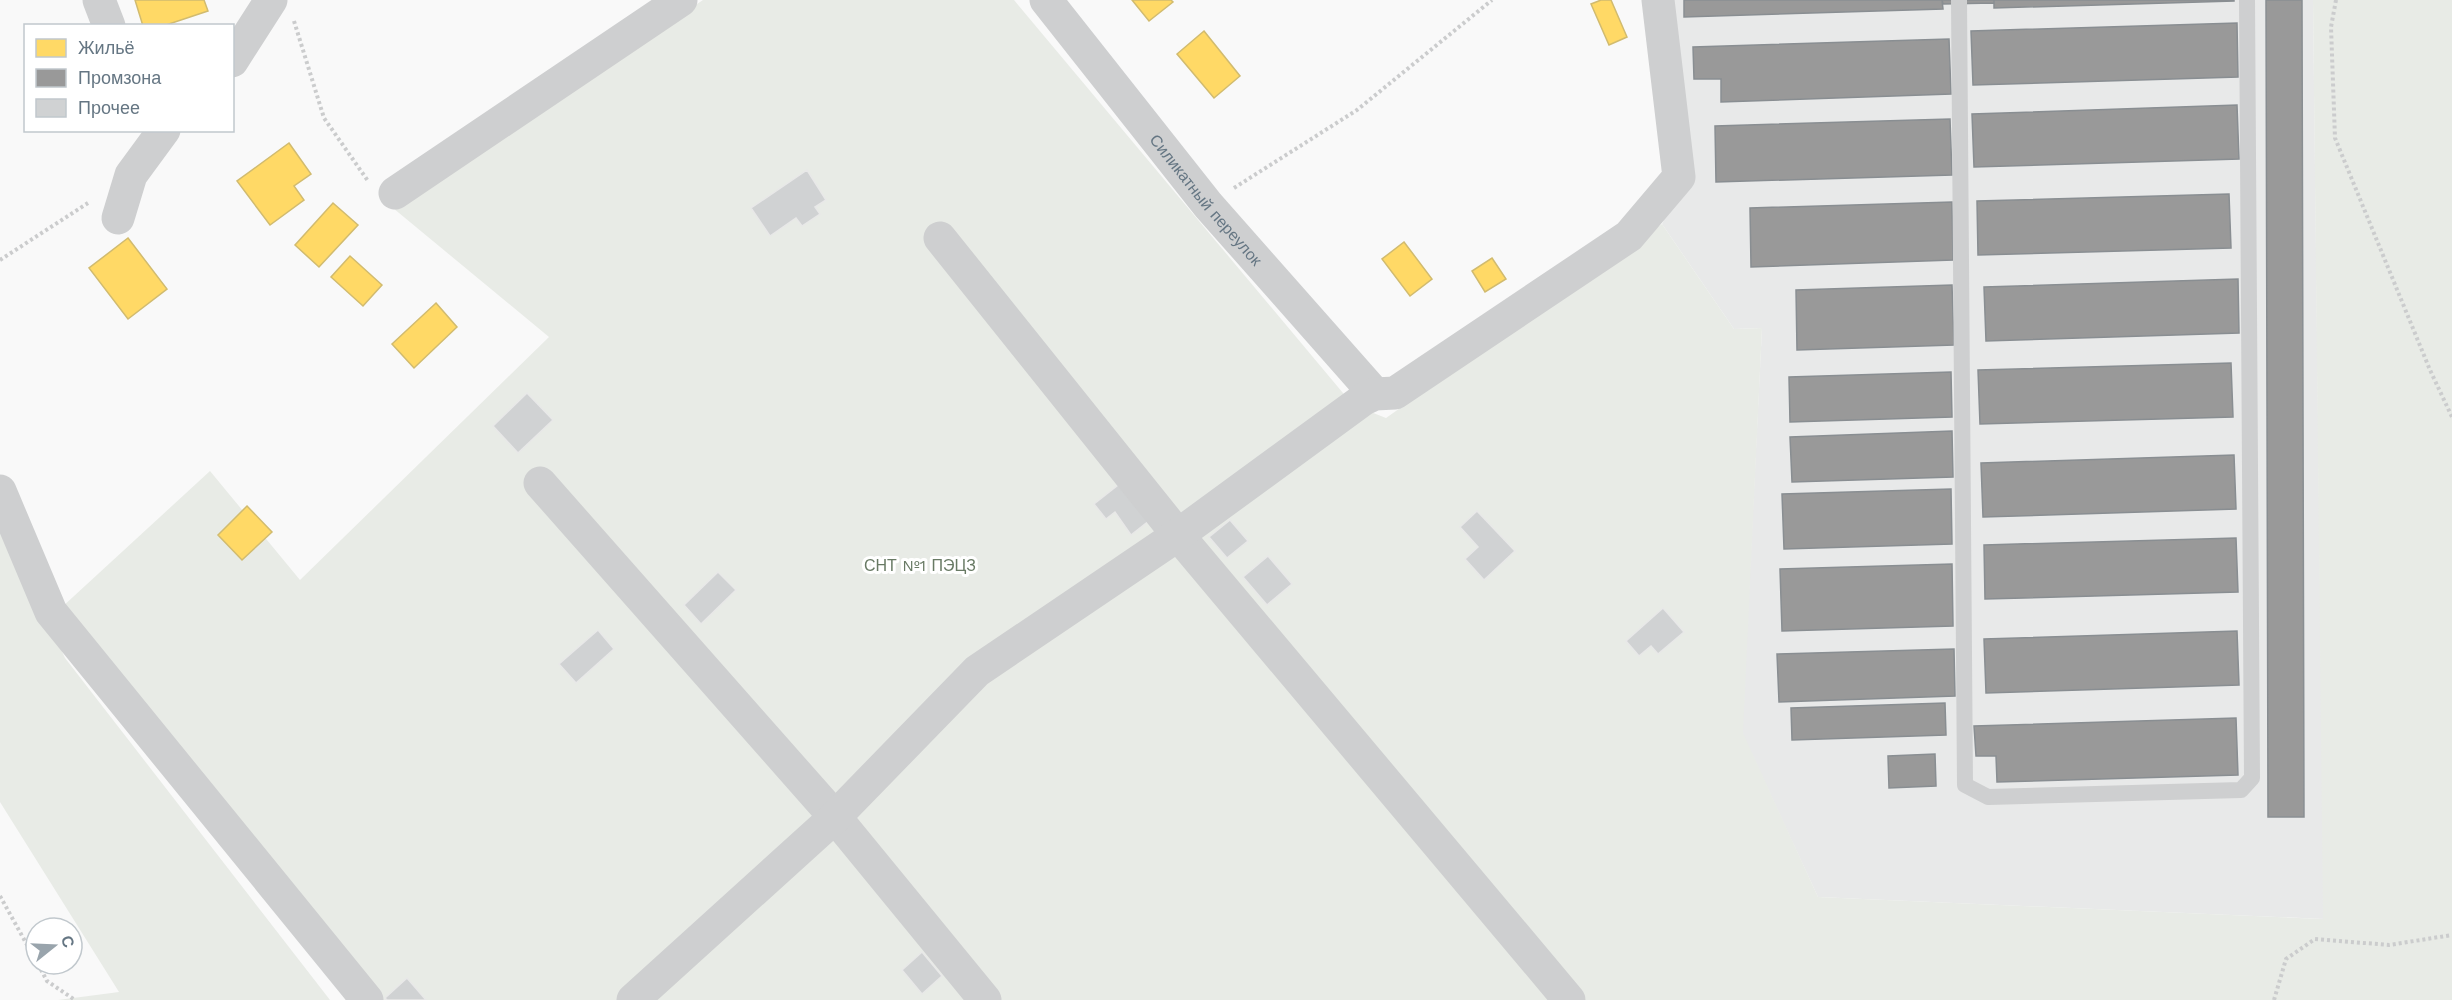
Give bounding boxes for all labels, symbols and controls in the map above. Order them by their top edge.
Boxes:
legend [24,24,234,132]
text: Жильё [78,37,135,58]
text: Промзона [78,67,162,88]
text: Прочее [78,97,140,118]
street label: Силикатный переулок [1146,130,1267,270]
park label: СНТ №1 ПЭЦЗ [864,556,976,575]
north arrow [24,916,84,976]
text: С [57,933,79,950]

